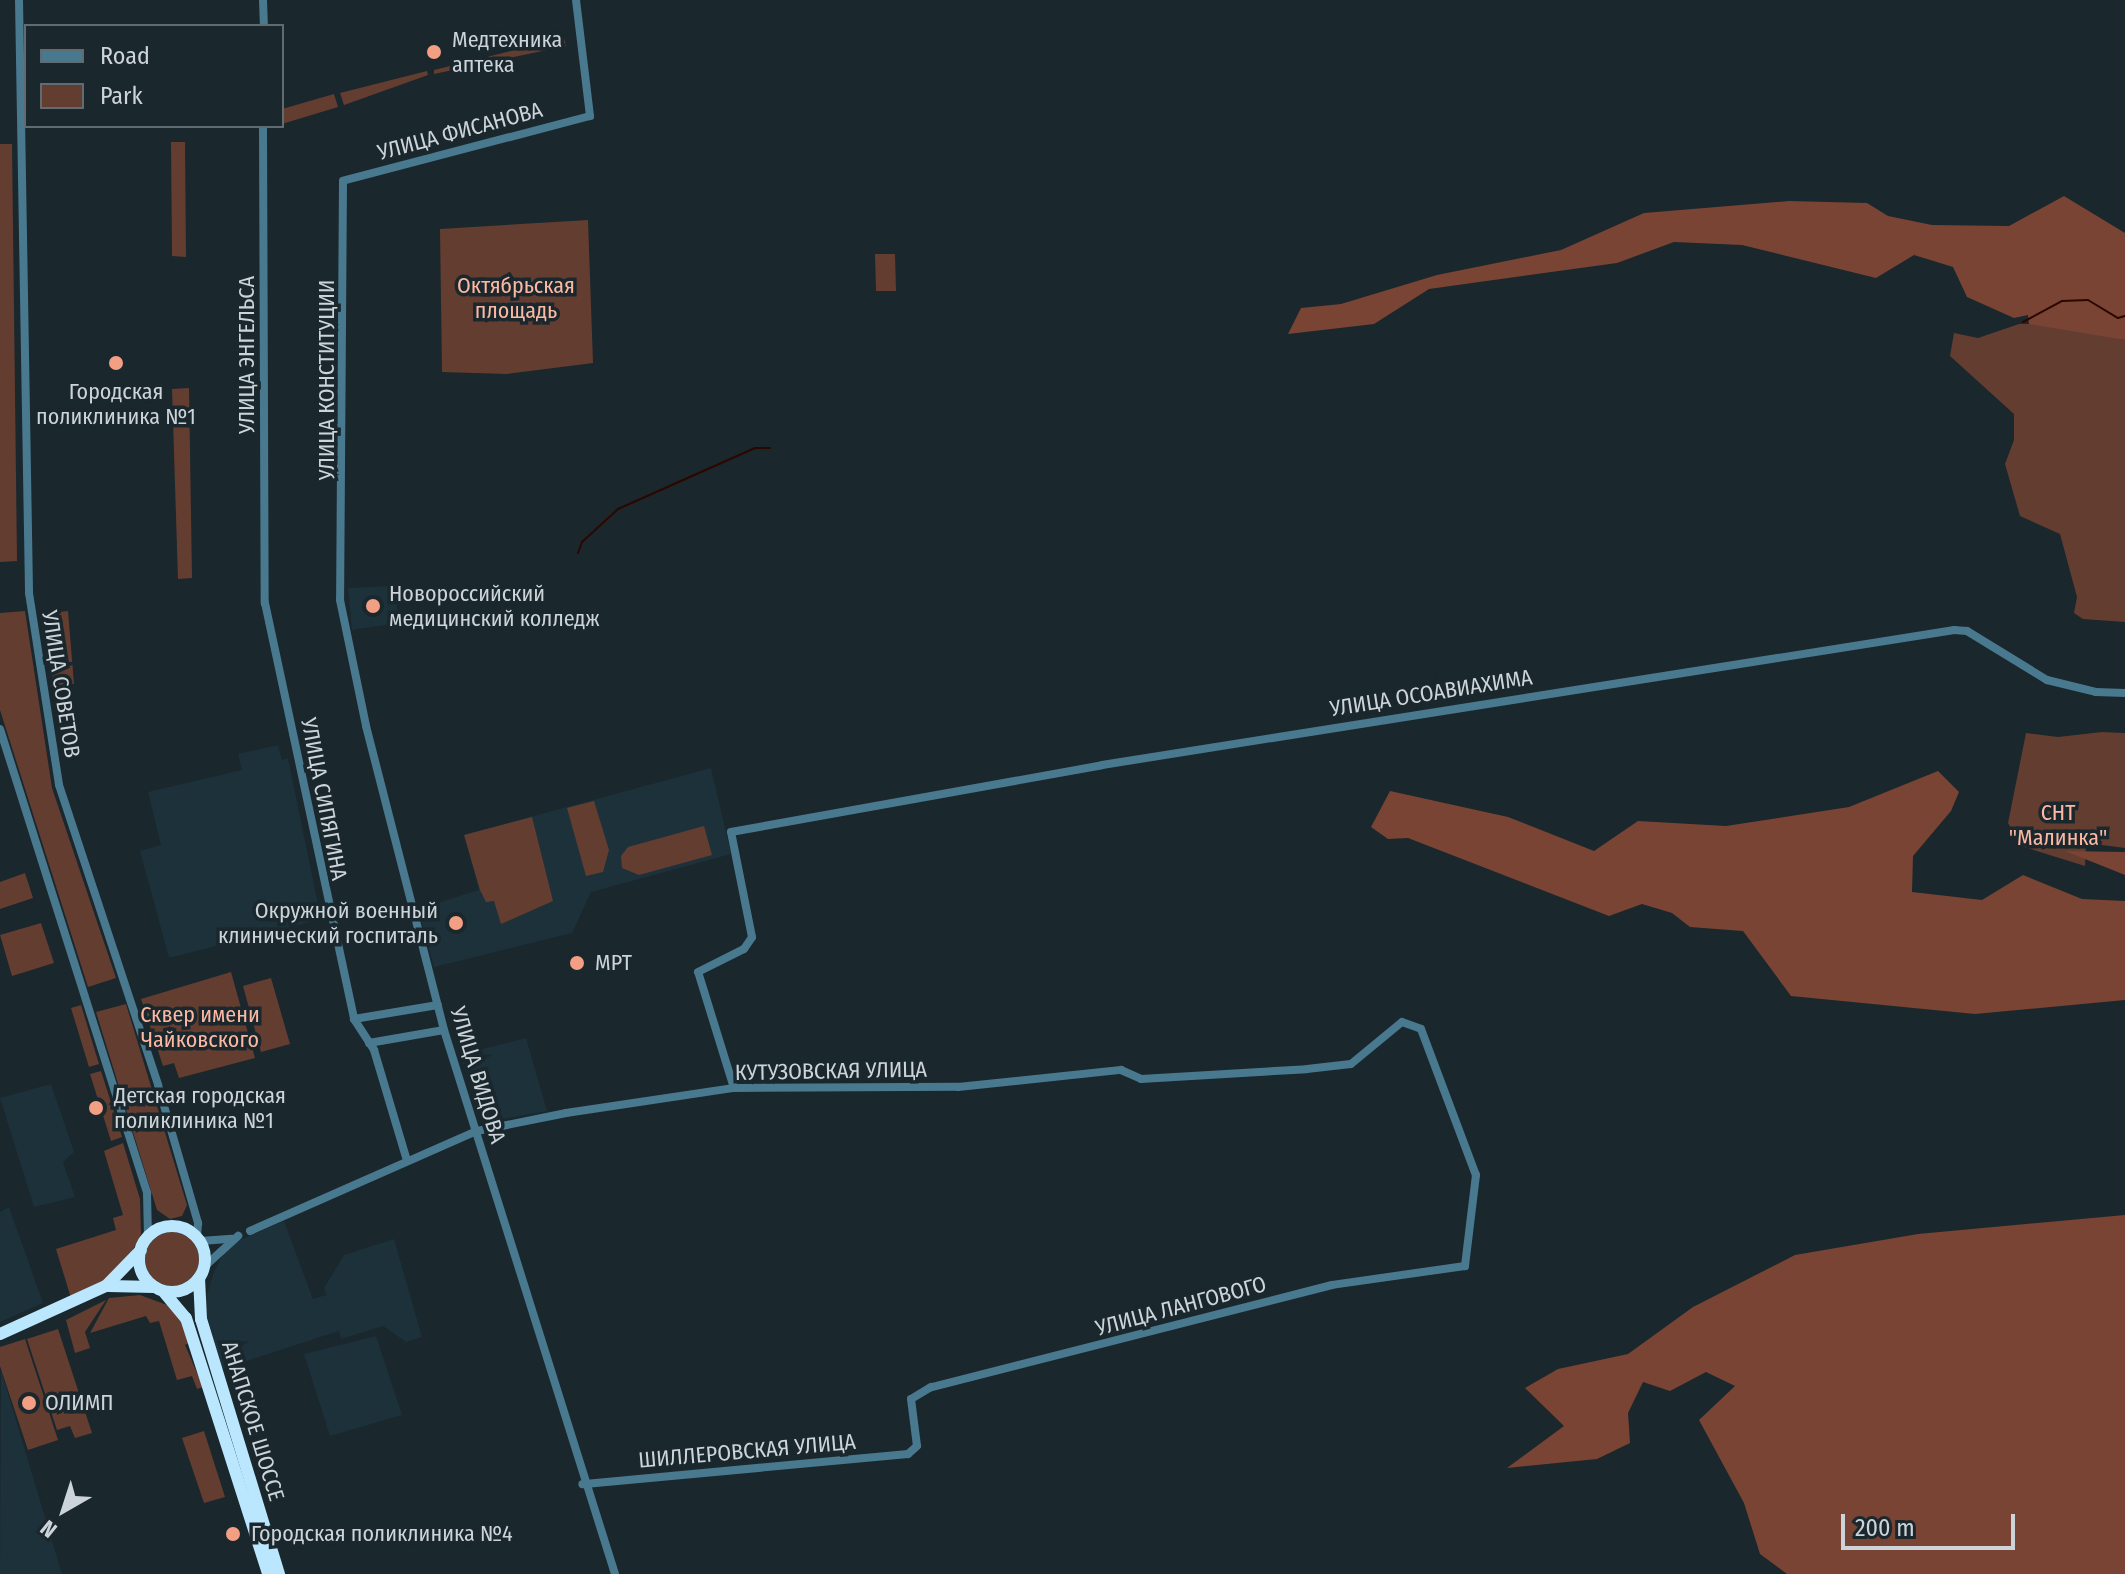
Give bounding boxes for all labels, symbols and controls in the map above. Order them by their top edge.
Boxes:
legend [24,24,284,128]
place label: Медтехника аптека [452,26,562,78]
marker: Медтехника аптека [423,41,445,63]
text: Road [100,42,150,70]
text: Park [100,82,143,110]
street label: УЛИЦА ФИСАНОВА [375,96,545,166]
park label: Октябрьская площадь [457,272,575,324]
street label: УЛИЦА ЭНГЕЛЬСА [234,276,260,434]
street label: УЛИЦА КОНСТИТУЦИИ [314,280,340,480]
marker: Городская поликлиника №1 [105,352,127,374]
place label: Городская поликлиника №1 [36,378,196,430]
place label: Новороссийский медицинский колледж [389,580,600,632]
marker: Новороссийский медицинский колледж [364,597,382,615]
street label: УЛИЦА СОВЕТОВ [36,609,86,759]
street label: УЛИЦА ОСОАВИАХИМА [1328,664,1534,722]
street label: УЛИЦА СИПЯГИНА [295,716,353,882]
park label: СНТ "Малинка" [2009,799,2107,850]
place label: Окружной военный клинический госпиталь [218,897,438,948]
marker: Окружной военный клинический госпиталь [445,912,467,934]
place label: МРТ [595,950,632,976]
marker: МРТ [566,952,588,974]
park label: Сквер имени Чайковского [140,1001,260,1052]
street label: УЛИЦА ВИДОВА [445,1004,511,1146]
street label: КУТУЗОВСКАЯ УЛИЦА [735,1056,927,1086]
place label: Детская городская поликлиника №1 [114,1082,286,1134]
marker: Детская городская поликлиника №1 [85,1097,107,1119]
street label: УЛИЦА ЛАНГОВОГО [1093,1271,1269,1341]
street label: АНАПСКОЕ ШОССЕ [216,1338,290,1504]
place label: ОЛИМП [45,1390,114,1416]
marker: ОЛИМП [20,1394,38,1412]
street label: ШИЛЛЕРОВСКАЯ УЛИЦА [637,1428,857,1474]
north arrow [24,1470,104,1550]
scale bar [1845,1498,2019,1548]
text: N [35,1514,62,1544]
text: 200 m [1855,1514,1915,1542]
place label: Городская поликлиника №4 [251,1521,513,1547]
marker: Городская поликлиника №4 [222,1523,244,1545]

